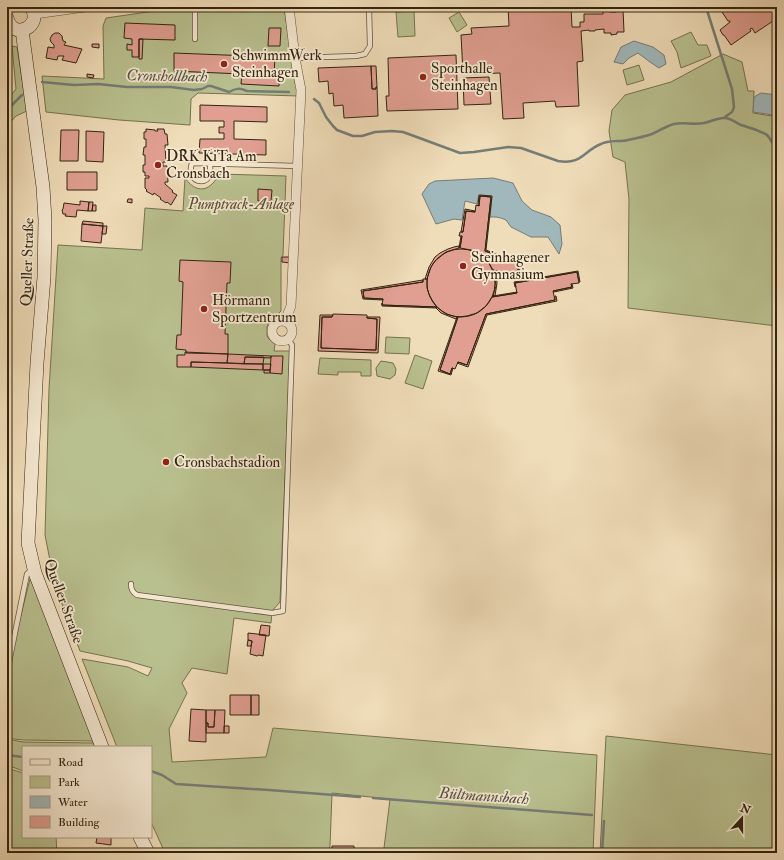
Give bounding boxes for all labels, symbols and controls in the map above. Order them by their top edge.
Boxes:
place label: SchwimmWerk Steinhagen [232,46,322,82]
marker: SchwimmWerk Steinhagen [219,59,229,69]
place label: Sporthalle Steinhagen [431,59,498,95]
water label: Cronshollbach [126,65,208,87]
marker: Sporthalle Steinhagen [418,72,428,82]
place label: DRK KiTa Am Cronsbach [166,147,257,183]
marker: DRK KiTa Am Cronsbach [153,160,163,170]
park label: Pumptrack-Anlage [187,195,295,214]
street label: Queller Straße [16,217,39,307]
place label: Steinhagener Gymnasium [471,248,550,284]
marker: Steinhagener Gymnasium [458,261,468,271]
place label: Hörmann Sportzentrum [212,291,297,328]
marker: Hörmann Sportzentrum [199,304,209,314]
place label: Cronsbachstadion [174,453,281,472]
marker: Cronsbachstadion [161,457,171,467]
street label: Queller Straße [39,556,88,646]
legend [22,746,152,838]
text: Road [58,755,83,770]
text: Park [58,775,80,790]
water label: Bültmannsbach [437,783,530,809]
text: Water [57,795,88,810]
north arrow [722,798,762,838]
text: N [738,801,753,817]
text: Building [58,815,101,830]

